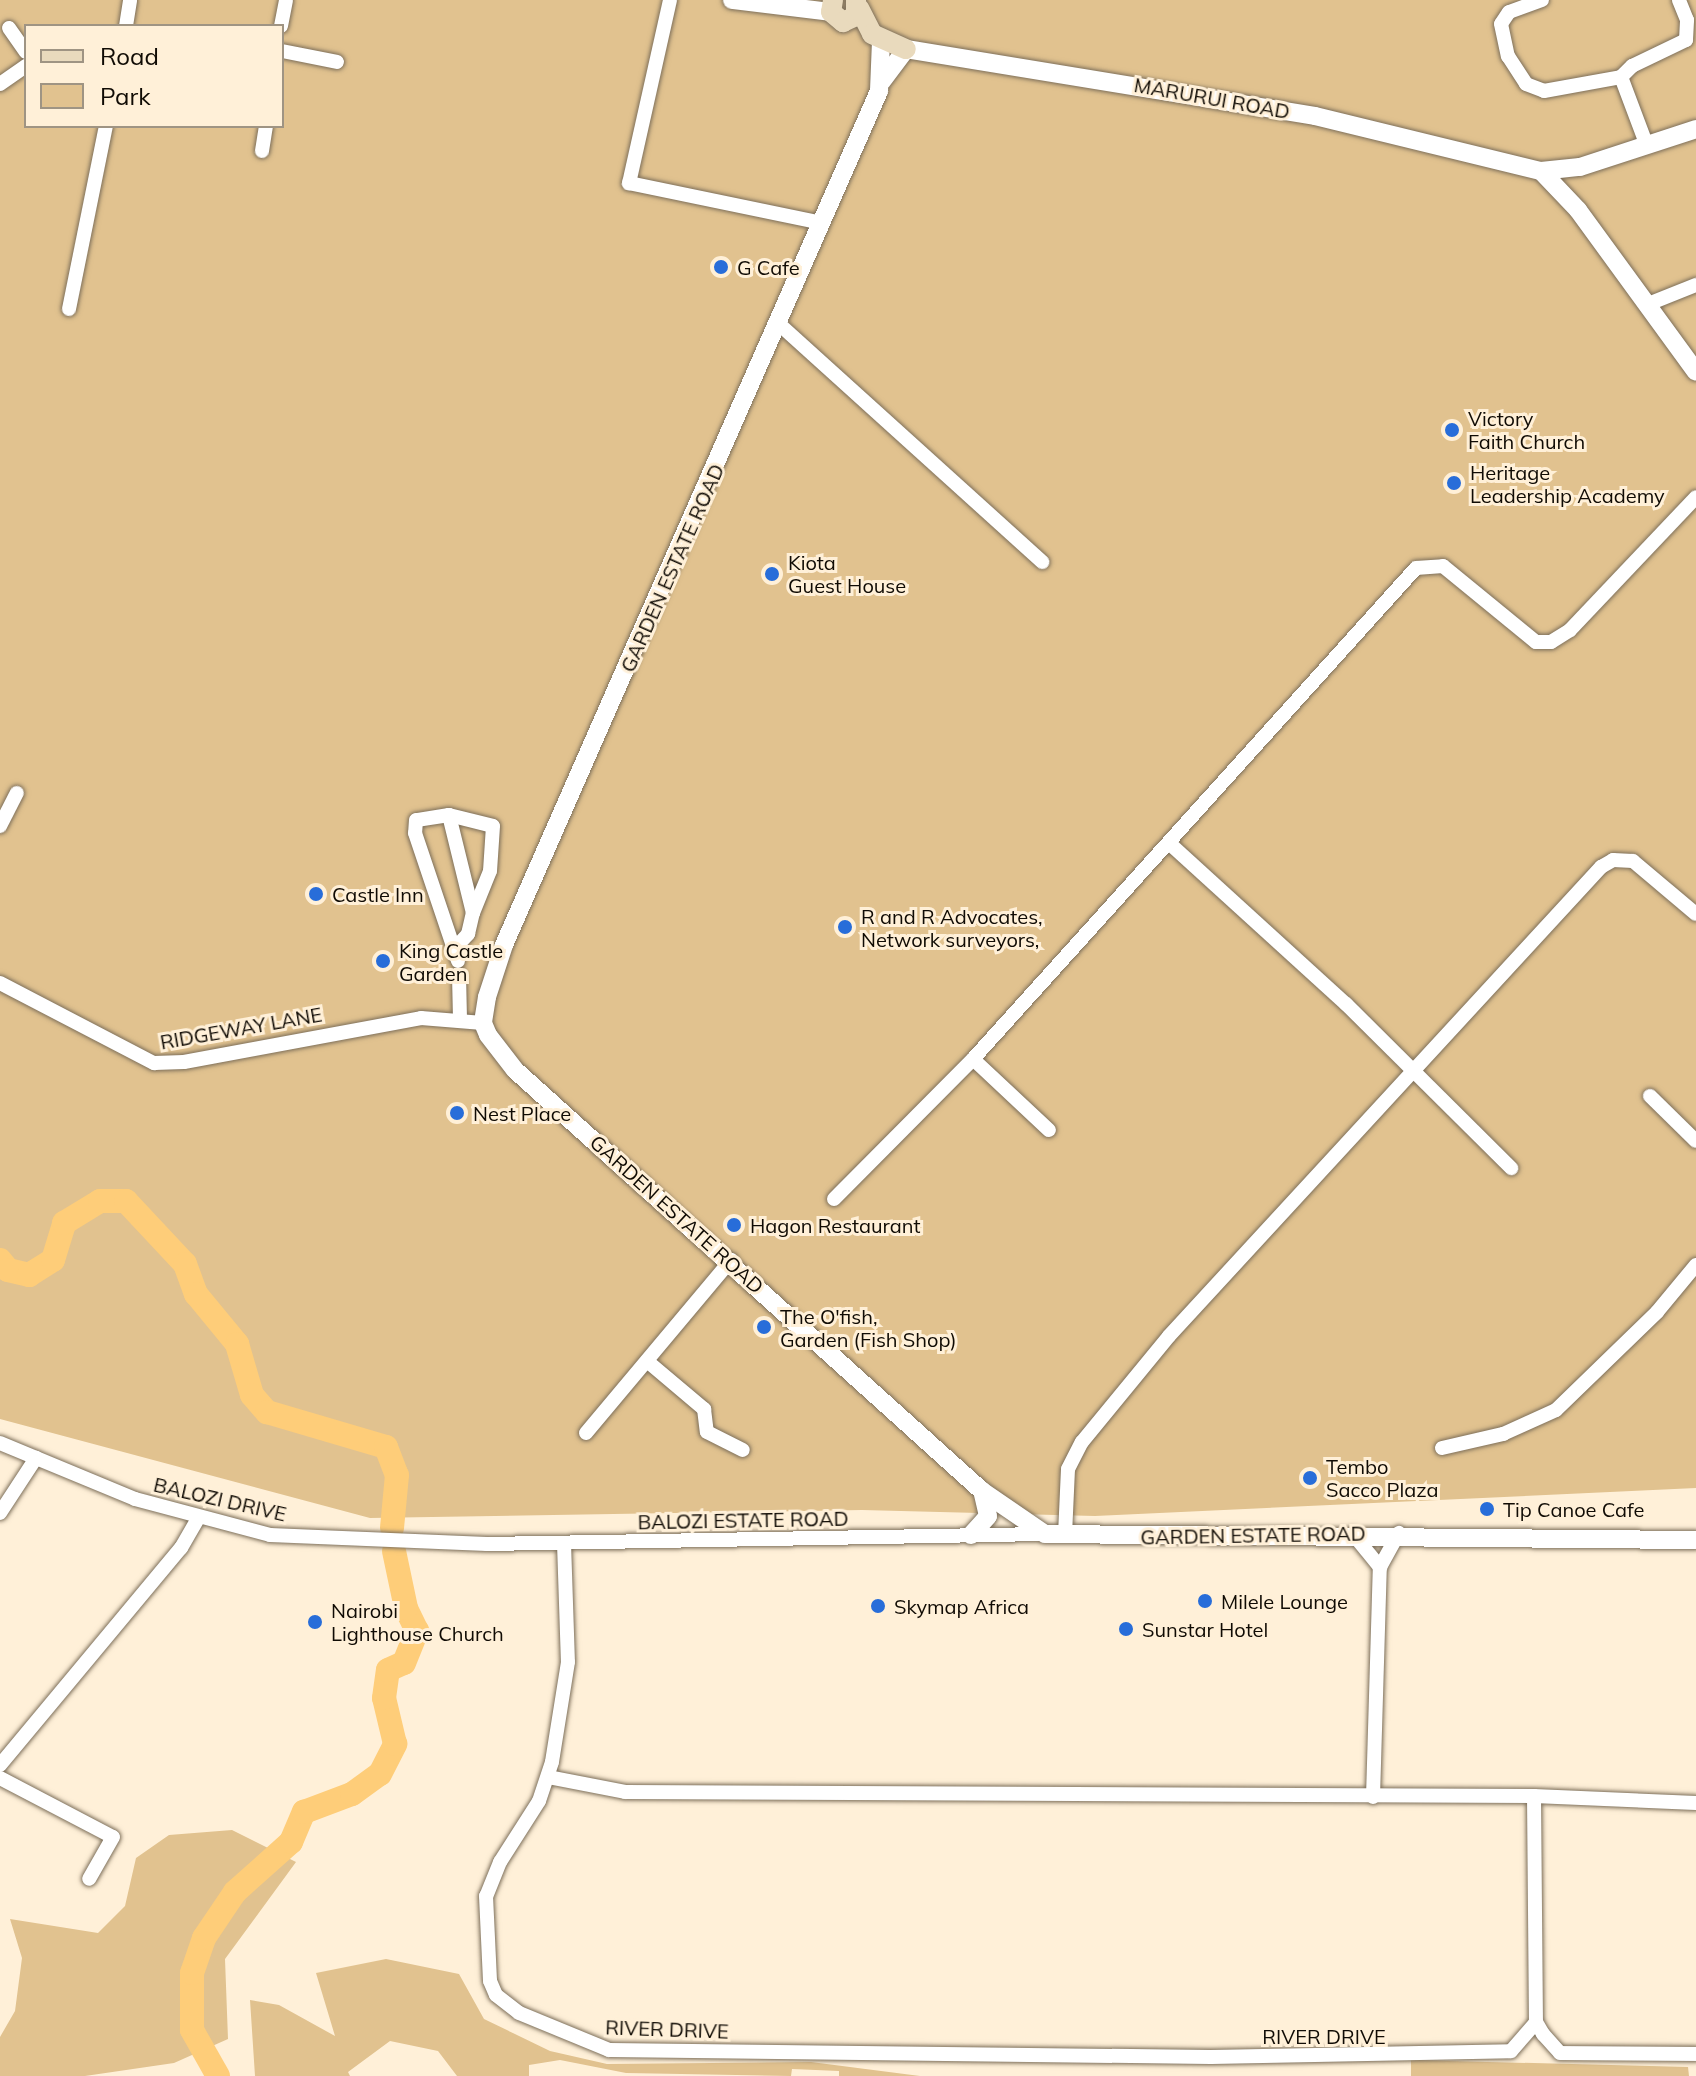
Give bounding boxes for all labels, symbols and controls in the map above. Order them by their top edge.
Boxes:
legend [24,24,284,128]
text: Road [100,41,159,71]
street label: MARURUI ROAD [1132,72,1292,124]
text: Park [100,81,151,111]
place label: G Cafe [737,255,800,279]
marker: G Cafe [712,258,730,276]
place label: Victory Faith Church [1468,406,1585,453]
marker: Victory Faith Church [1443,421,1461,439]
street label: GARDEN ESTATE ROAD [615,460,729,676]
place label: Heritage Leadership Academy [1470,460,1665,507]
marker: Heritage Leadership Academy [1445,474,1463,492]
place label: Kiota Guest House [788,550,906,597]
marker: Kiota Guest House [763,565,781,583]
place label: Castle Inn [332,882,424,906]
marker: Castle Inn [307,885,325,903]
place label: R and R Advocates, Network surveyors, [861,904,1043,951]
marker: R and R Advocates, Network surveyors, [836,918,854,936]
place label: King Castle Garden [399,938,503,985]
marker: King Castle Garden [374,952,392,970]
street label: RIDGEWAY LANE [158,1002,324,1054]
place label: Nest Place [473,1101,571,1125]
marker: Nest Place [448,1104,466,1122]
street label: GARDEN ESTATE ROAD [585,1130,769,1298]
place label: Hagon Restaurant [750,1213,920,1237]
marker: Hagon Restaurant [725,1216,743,1234]
place label: The O'fish, Garden (Fish Shop) [780,1304,957,1351]
marker: The O'fish, Garden (Fish Shop) [755,1318,773,1336]
place label: Tembo Sacco Plaza [1326,1454,1439,1501]
marker: Tembo Sacco Plaza [1301,1469,1319,1487]
street label: BALOZI DRIVE [151,1472,289,1526]
place label: Tip Canoe Cafe [1503,1497,1644,1521]
marker: Tip Canoe Cafe [1478,1500,1496,1518]
street label: BALOZI ESTATE ROAD [637,1506,849,1534]
street label: GARDEN ESTATE ROAD [1140,1521,1366,1549]
place label: Milele Lounge [1221,1589,1348,1613]
marker: Milele Lounge [1196,1592,1214,1610]
place label: Skymap Africa [894,1594,1029,1618]
marker: Skymap Africa [869,1597,887,1615]
place label: Nairobi Lighthouse Church [331,1598,504,1645]
marker: Nairobi Lighthouse Church [306,1613,324,1631]
place label: Sunstar Hotel [1142,1617,1268,1641]
marker: Sunstar Hotel [1117,1620,1135,1638]
street label: RIVER DRIVE [605,2015,729,2043]
street label: RIVER DRIVE [1262,2024,1386,2048]

